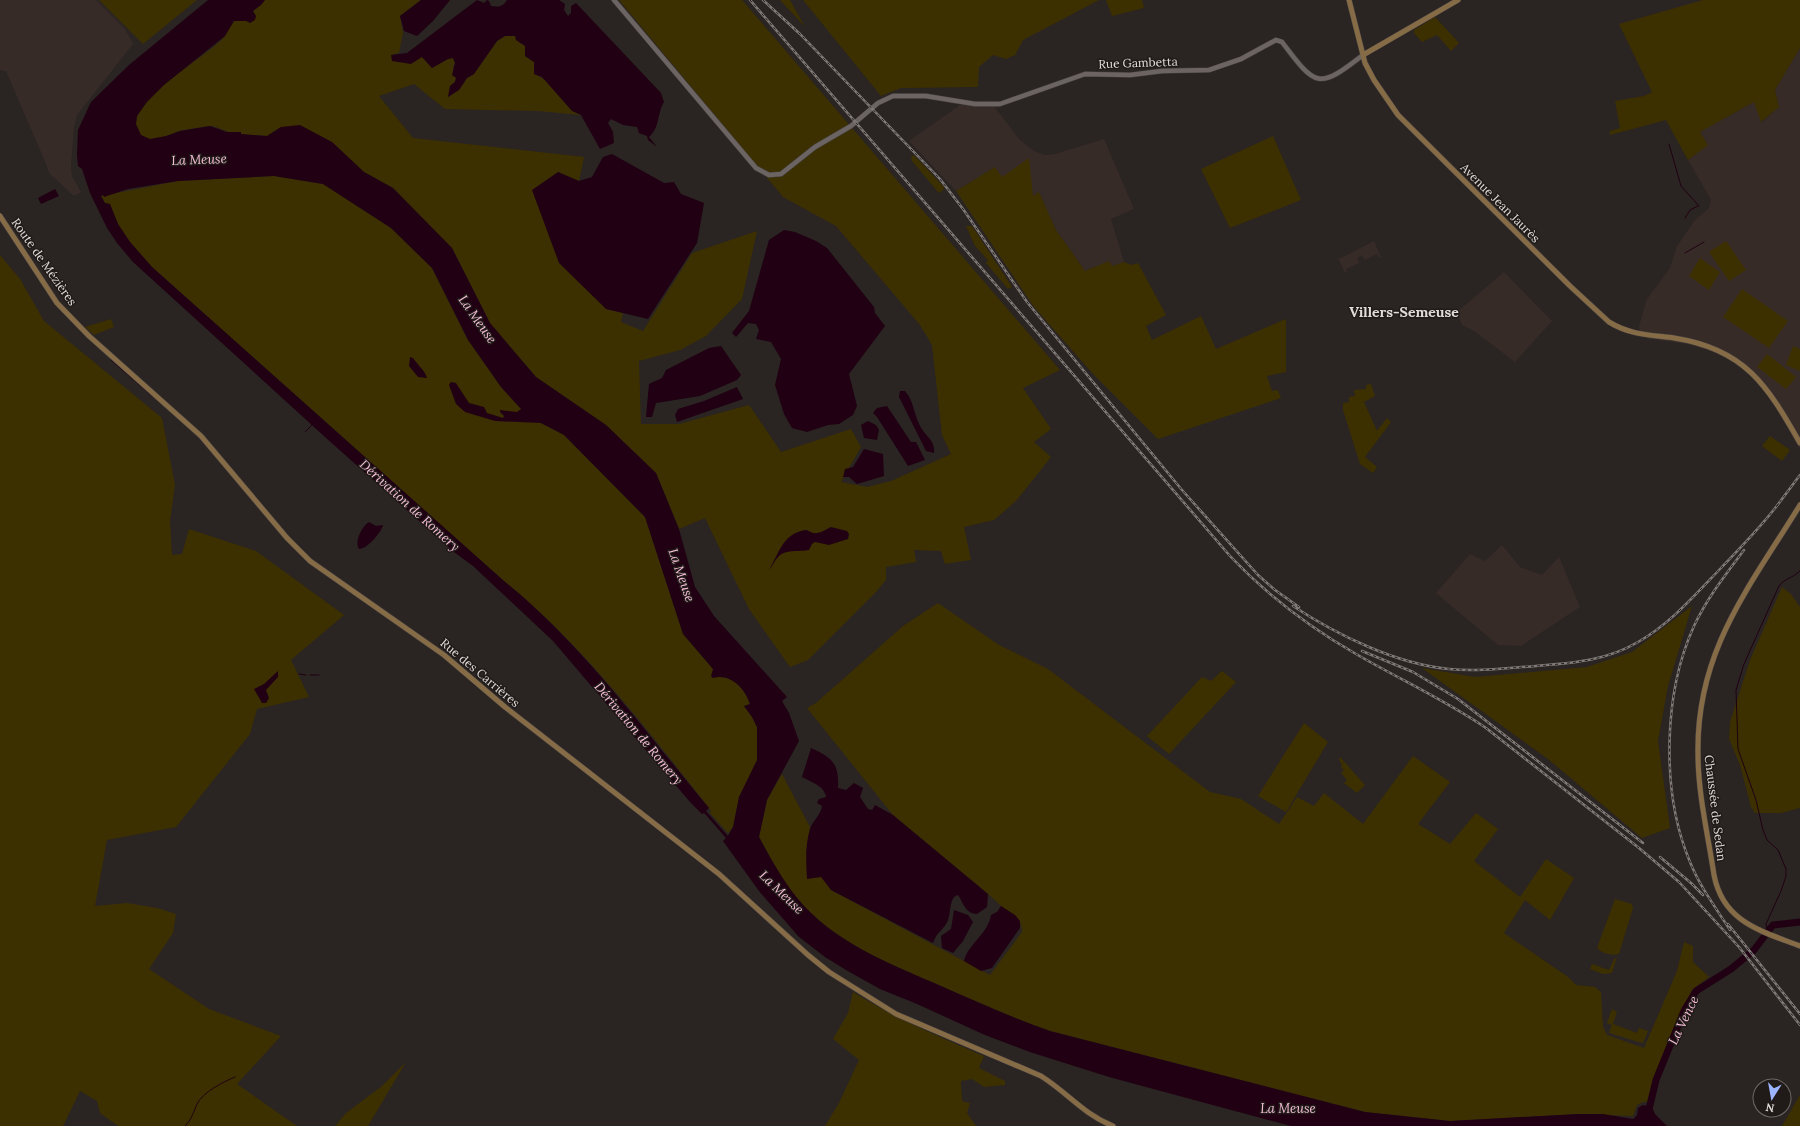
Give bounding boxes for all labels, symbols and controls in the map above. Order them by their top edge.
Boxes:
street label: Rue Gambetta [1098,54,1178,71]
water label: La Meuse [171,150,227,169]
street label: Avenue Jean Jaurès [1457,159,1543,246]
street label: Route de Mézières [9,215,80,309]
water label: La Meuse [455,292,500,347]
district label: Villers-Semeuse [1349,303,1459,321]
water label: Dérivation de Romery [356,456,464,555]
water label: La Meuse [664,546,699,604]
street label: Rue des Carrières [438,635,523,710]
water label: Dérivation de Romery [591,678,687,788]
street label: Chaussée de Sedan [1702,754,1729,862]
water label: La Meuse [756,867,808,918]
water label: La Vence [1664,993,1703,1048]
north arrow [1752,1078,1792,1118]
water label: La Meuse [1260,1100,1316,1117]
text: N [1764,1100,1776,1116]

